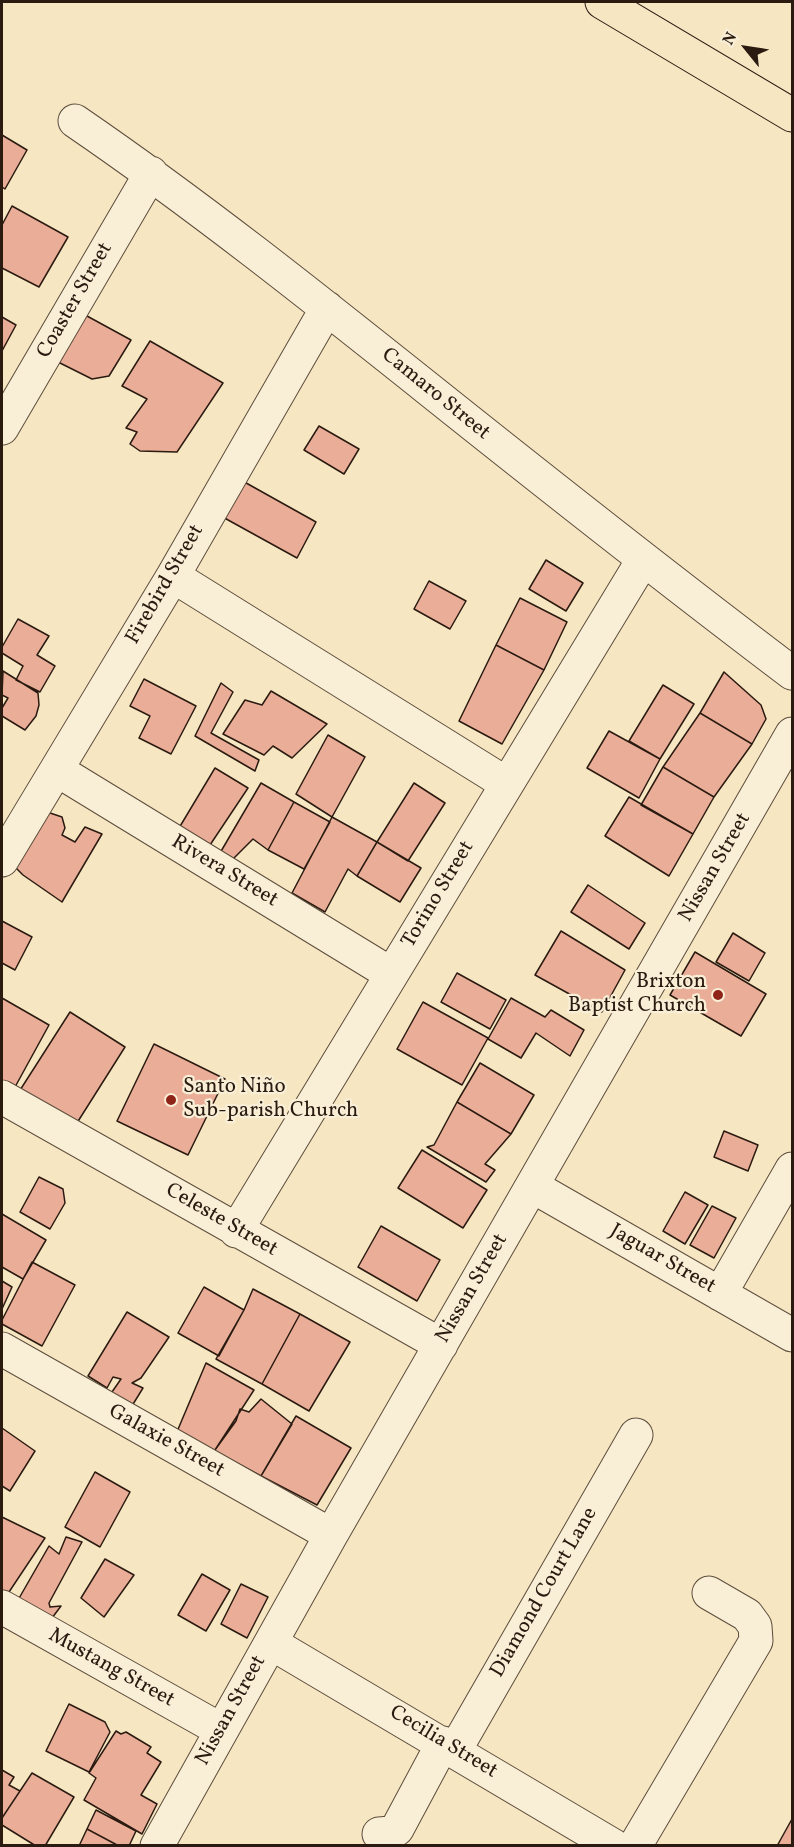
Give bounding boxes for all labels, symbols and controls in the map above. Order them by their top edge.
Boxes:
north arrow [716,18,776,78]
text: N [718,28,743,50]
street label: Coaster Street [33,239,119,363]
street label: Camaro Street [376,344,494,446]
street label: Firebird Street [122,521,210,649]
street label: Nissan Street [675,809,757,927]
street label: Rivera Street [166,830,282,914]
street label: Torino Street [397,837,481,953]
place label: Brixton Baptist Church [568,970,706,1020]
marker: Brixton Baptist Church [711,988,725,1002]
place label: Santo Niño Sub-parish Church [183,1075,358,1125]
marker: Santo Niño Sub-parish Church [164,1093,178,1107]
street label: Celeste Street [160,1179,282,1263]
street label: Jaguar Street [604,1219,720,1301]
street label: Nissan Street [432,1230,514,1348]
street label: Galaxie Street [104,1400,228,1484]
street label: Diamond Court Lane [486,1503,604,1683]
street label: Mustang Street [44,1624,178,1714]
street label: Nissan Street [191,1651,273,1771]
street label: Cecilia Street [384,1701,502,1785]

